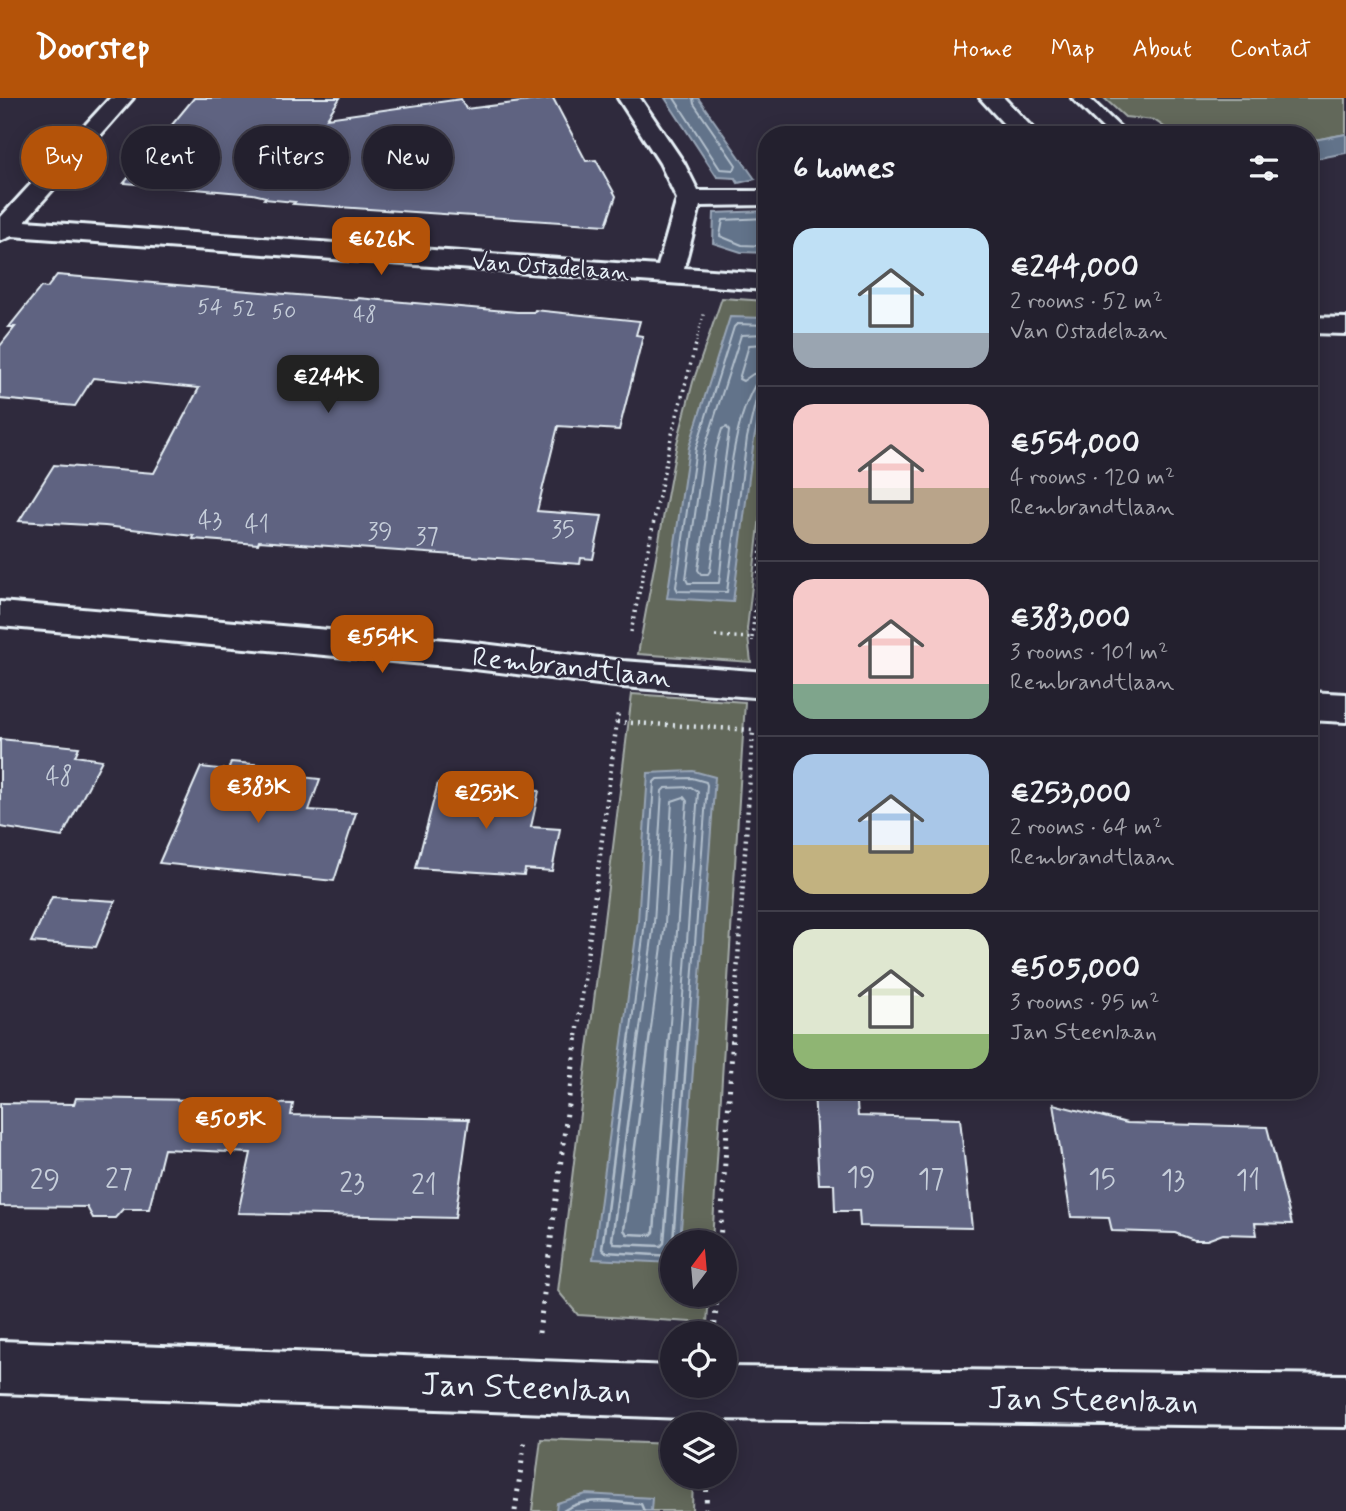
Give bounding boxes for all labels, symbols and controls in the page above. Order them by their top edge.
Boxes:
text: Doorstep [35,27,150,71]
text: Home [953,34,1013,65]
text: Map [1051,34,1095,65]
text: About [1133,34,1192,65]
text: Contact [1230,34,1311,65]
chip: Buy [21,126,107,189]
chip: Rent [121,126,220,189]
chip: Filters [234,126,349,189]
chip: New [363,126,453,189]
text: 6 homes [793,149,895,188]
icon: filters [1245,149,1283,187]
pin: €626K [332,218,430,277]
text: €626K [348,225,414,255]
street label: Van Ostadelaan [471,248,630,288]
text: €244,000 [1010,248,1139,287]
icon: home [849,256,933,340]
text: 2 rooms · 52 m² [1010,287,1163,317]
house number: 54 [197,293,223,321]
house number: 52 [232,295,256,323]
house number: 50 [272,298,296,326]
house number: 48 [353,301,377,329]
text: Van Ostadelaan [1010,317,1167,347]
pin: €244K [279,356,377,415]
text: €244K [293,363,363,393]
text: €554,000 [1010,424,1140,463]
icon: home [849,432,933,516]
text: 4 rooms · 120 m² [1010,463,1175,493]
text: Rembrandtlaan [1010,493,1174,523]
house number: 43 [198,506,222,537]
house number: 41 [245,510,269,541]
house number: 35 [551,515,575,546]
house number: 39 [367,517,393,548]
house number: 37 [416,522,438,553]
text: €383,000 [1010,599,1130,638]
icon: home [849,607,933,691]
pin: €554K [333,616,431,675]
text: €554K [347,623,417,653]
text: 3 rooms · 101 m² [1010,638,1168,668]
street label: Rembrandtlaan [470,640,673,697]
text: Rembrandtlaan [1010,668,1174,698]
house number: 48 [45,762,73,793]
pin: €383K [209,766,307,825]
pin: €253K [437,772,535,831]
text: €383K [226,773,290,803]
text: €253,000 [1010,774,1131,813]
text: €253K [454,779,518,809]
icon: home [849,782,933,866]
text: 2 rooms · 64 m² [1010,813,1162,843]
text: Rembrandtlaan [1010,843,1174,873]
text: €505,000 [1010,949,1140,988]
icon: home [849,957,933,1041]
text: 3 rooms · 95 m² [1010,988,1159,1018]
text: Jan Steenlaan [1010,1018,1157,1048]
pin: €505K [181,1098,279,1157]
text: €505K [194,1105,266,1135]
house number: 19 [846,1160,876,1197]
house number: 27 [105,1162,133,1199]
house number: 17 [918,1162,944,1199]
house number: 15 [1088,1162,1116,1199]
house number: 29 [30,1163,60,1200]
house number: 13 [1161,1163,1185,1200]
house number: 11 [1236,1163,1260,1200]
house number: 23 [339,1166,365,1203]
house number: 21 [411,1168,437,1205]
north arrow [660,1230,737,1307]
map controls [660,1230,737,1489]
button: locate [660,1321,737,1398]
street label: Jan Steenlaan [420,1363,632,1415]
street label: Jan Steenlaan [987,1377,1199,1425]
button: layers [660,1412,737,1489]

